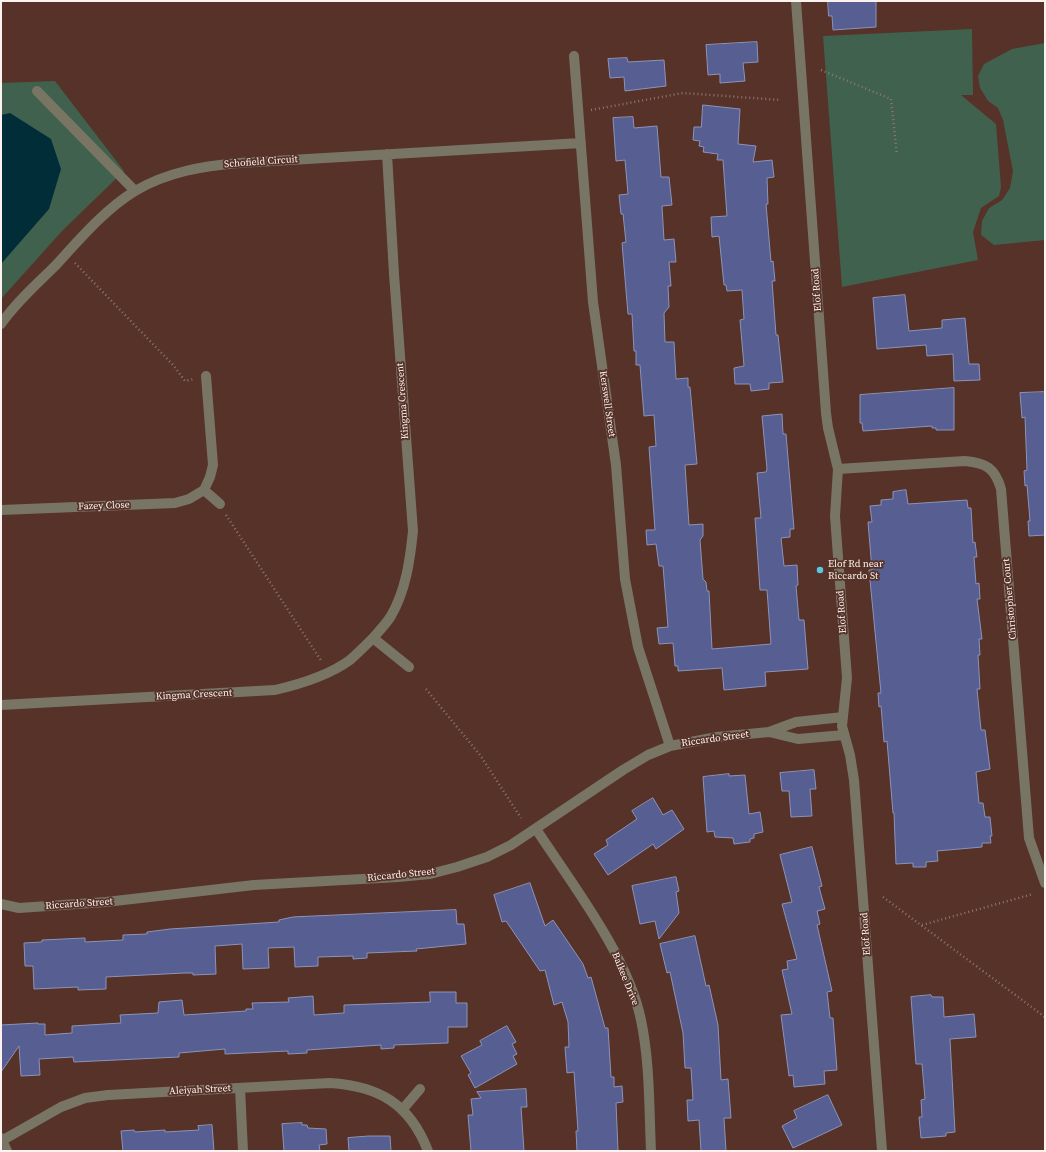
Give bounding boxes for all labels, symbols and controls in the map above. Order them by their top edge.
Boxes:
street label: Schofield Circuit [224,153,298,171]
street label: Elof Road [810,268,824,312]
street label: Kingma Crescent [394,362,412,440]
street label: Kerswell Street [596,370,618,438]
street label: Fazey Close [78,499,130,513]
place label: Elof Rd near Riccardo St [828,558,883,582]
street label: Christopher Court [1000,558,1020,640]
marker: Elof Rd near Riccardo St [815,565,825,575]
street label: Elof Road [835,590,849,634]
street label: Kingma Crescent [156,687,232,703]
street label: Riccardo Street [681,728,749,750]
street label: Riccardo Street [367,865,435,885]
street label: Riccardo Street [45,896,113,912]
street label: Elof Road [859,912,873,956]
street label: Balkee Drive [609,951,641,1007]
street label: Aleiyah Street [169,1082,231,1098]

